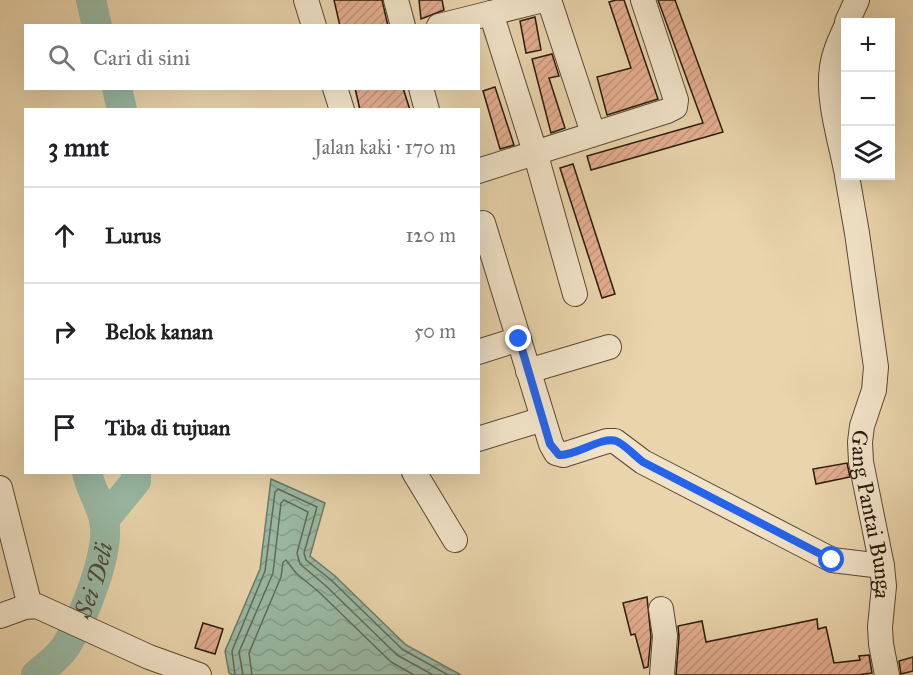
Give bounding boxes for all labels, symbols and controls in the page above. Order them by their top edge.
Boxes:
map controls [841,18,895,180]
button: + [841,18,895,72]
search box [24,24,480,90]
icon: search [45,41,78,74]
text: Cari di sini [93,44,190,71]
button: − [841,72,895,126]
button: layers [841,126,895,180]
text: 3 mnt [48,131,109,163]
text: Jalan kaki · 170 m [314,135,456,159]
icon: ahead [48,219,81,252]
text: Lurus [105,222,161,249]
text: 120 m [405,223,456,247]
icon: right [48,315,81,348]
text: Belok kanan [105,318,213,345]
text: 50 m [414,319,456,343]
route end [505,325,531,351]
icon: arrive [48,411,81,444]
text: Tiba di tujuan [105,414,230,441]
street label: Gang Pantai Bunga [846,428,898,601]
water label: Sei Deli [67,540,119,623]
route start [818,546,844,572]

